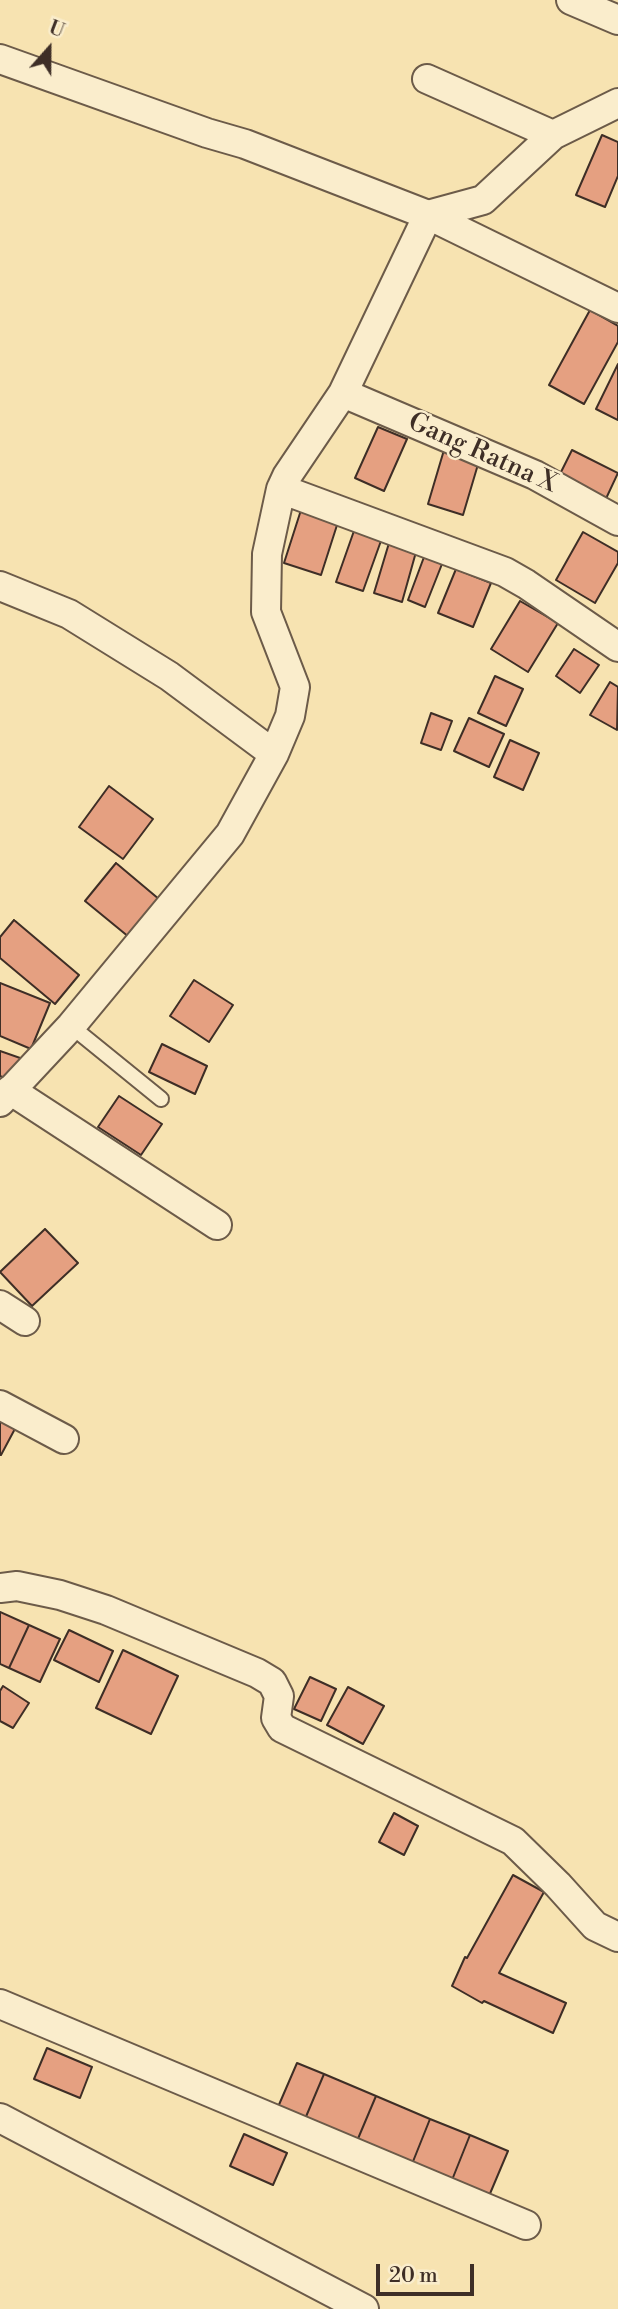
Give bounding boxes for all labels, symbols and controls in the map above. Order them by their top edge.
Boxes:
north arrow [14,14,84,84]
text: U [45,16,68,43]
street label: Gang Ratna X [403,407,561,501]
scale bar [380,2250,478,2294]
text: 20 m [389,2263,438,2289]

